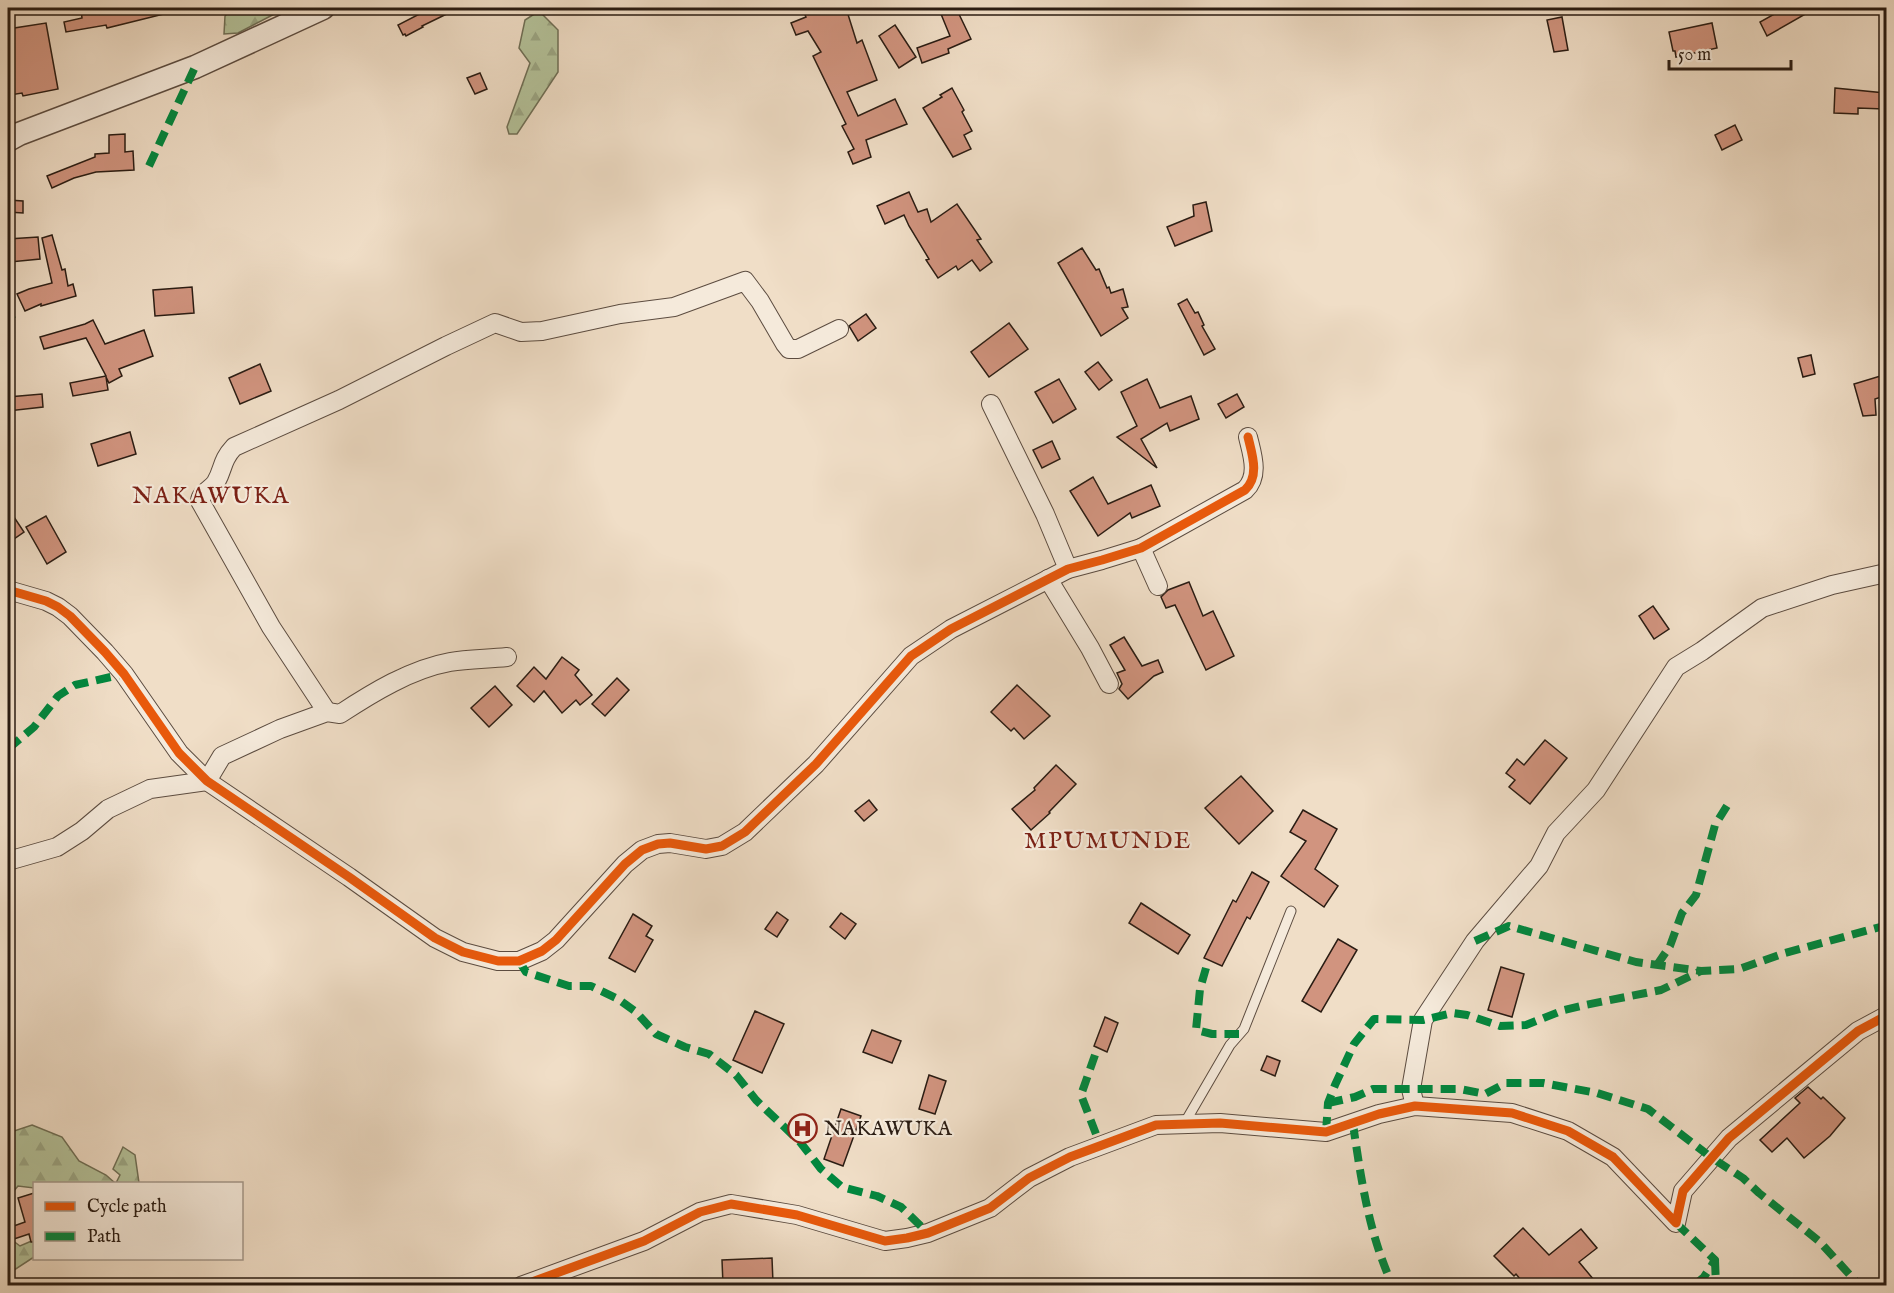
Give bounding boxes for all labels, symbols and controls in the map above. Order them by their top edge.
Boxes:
scale bar [1669,33,1790,71]
text: 50 m [1678,44,1711,67]
district label: NAKAWUKA [132,481,290,512]
district label: MPUMUNDE [1024,826,1192,857]
hospital icon: NAKAWUKA [787,1113,819,1145]
place label: NAKAWUKA [824,1116,952,1143]
legend [33,1182,243,1260]
text: Cycle path [87,1196,167,1219]
text: Path [87,1226,121,1249]

